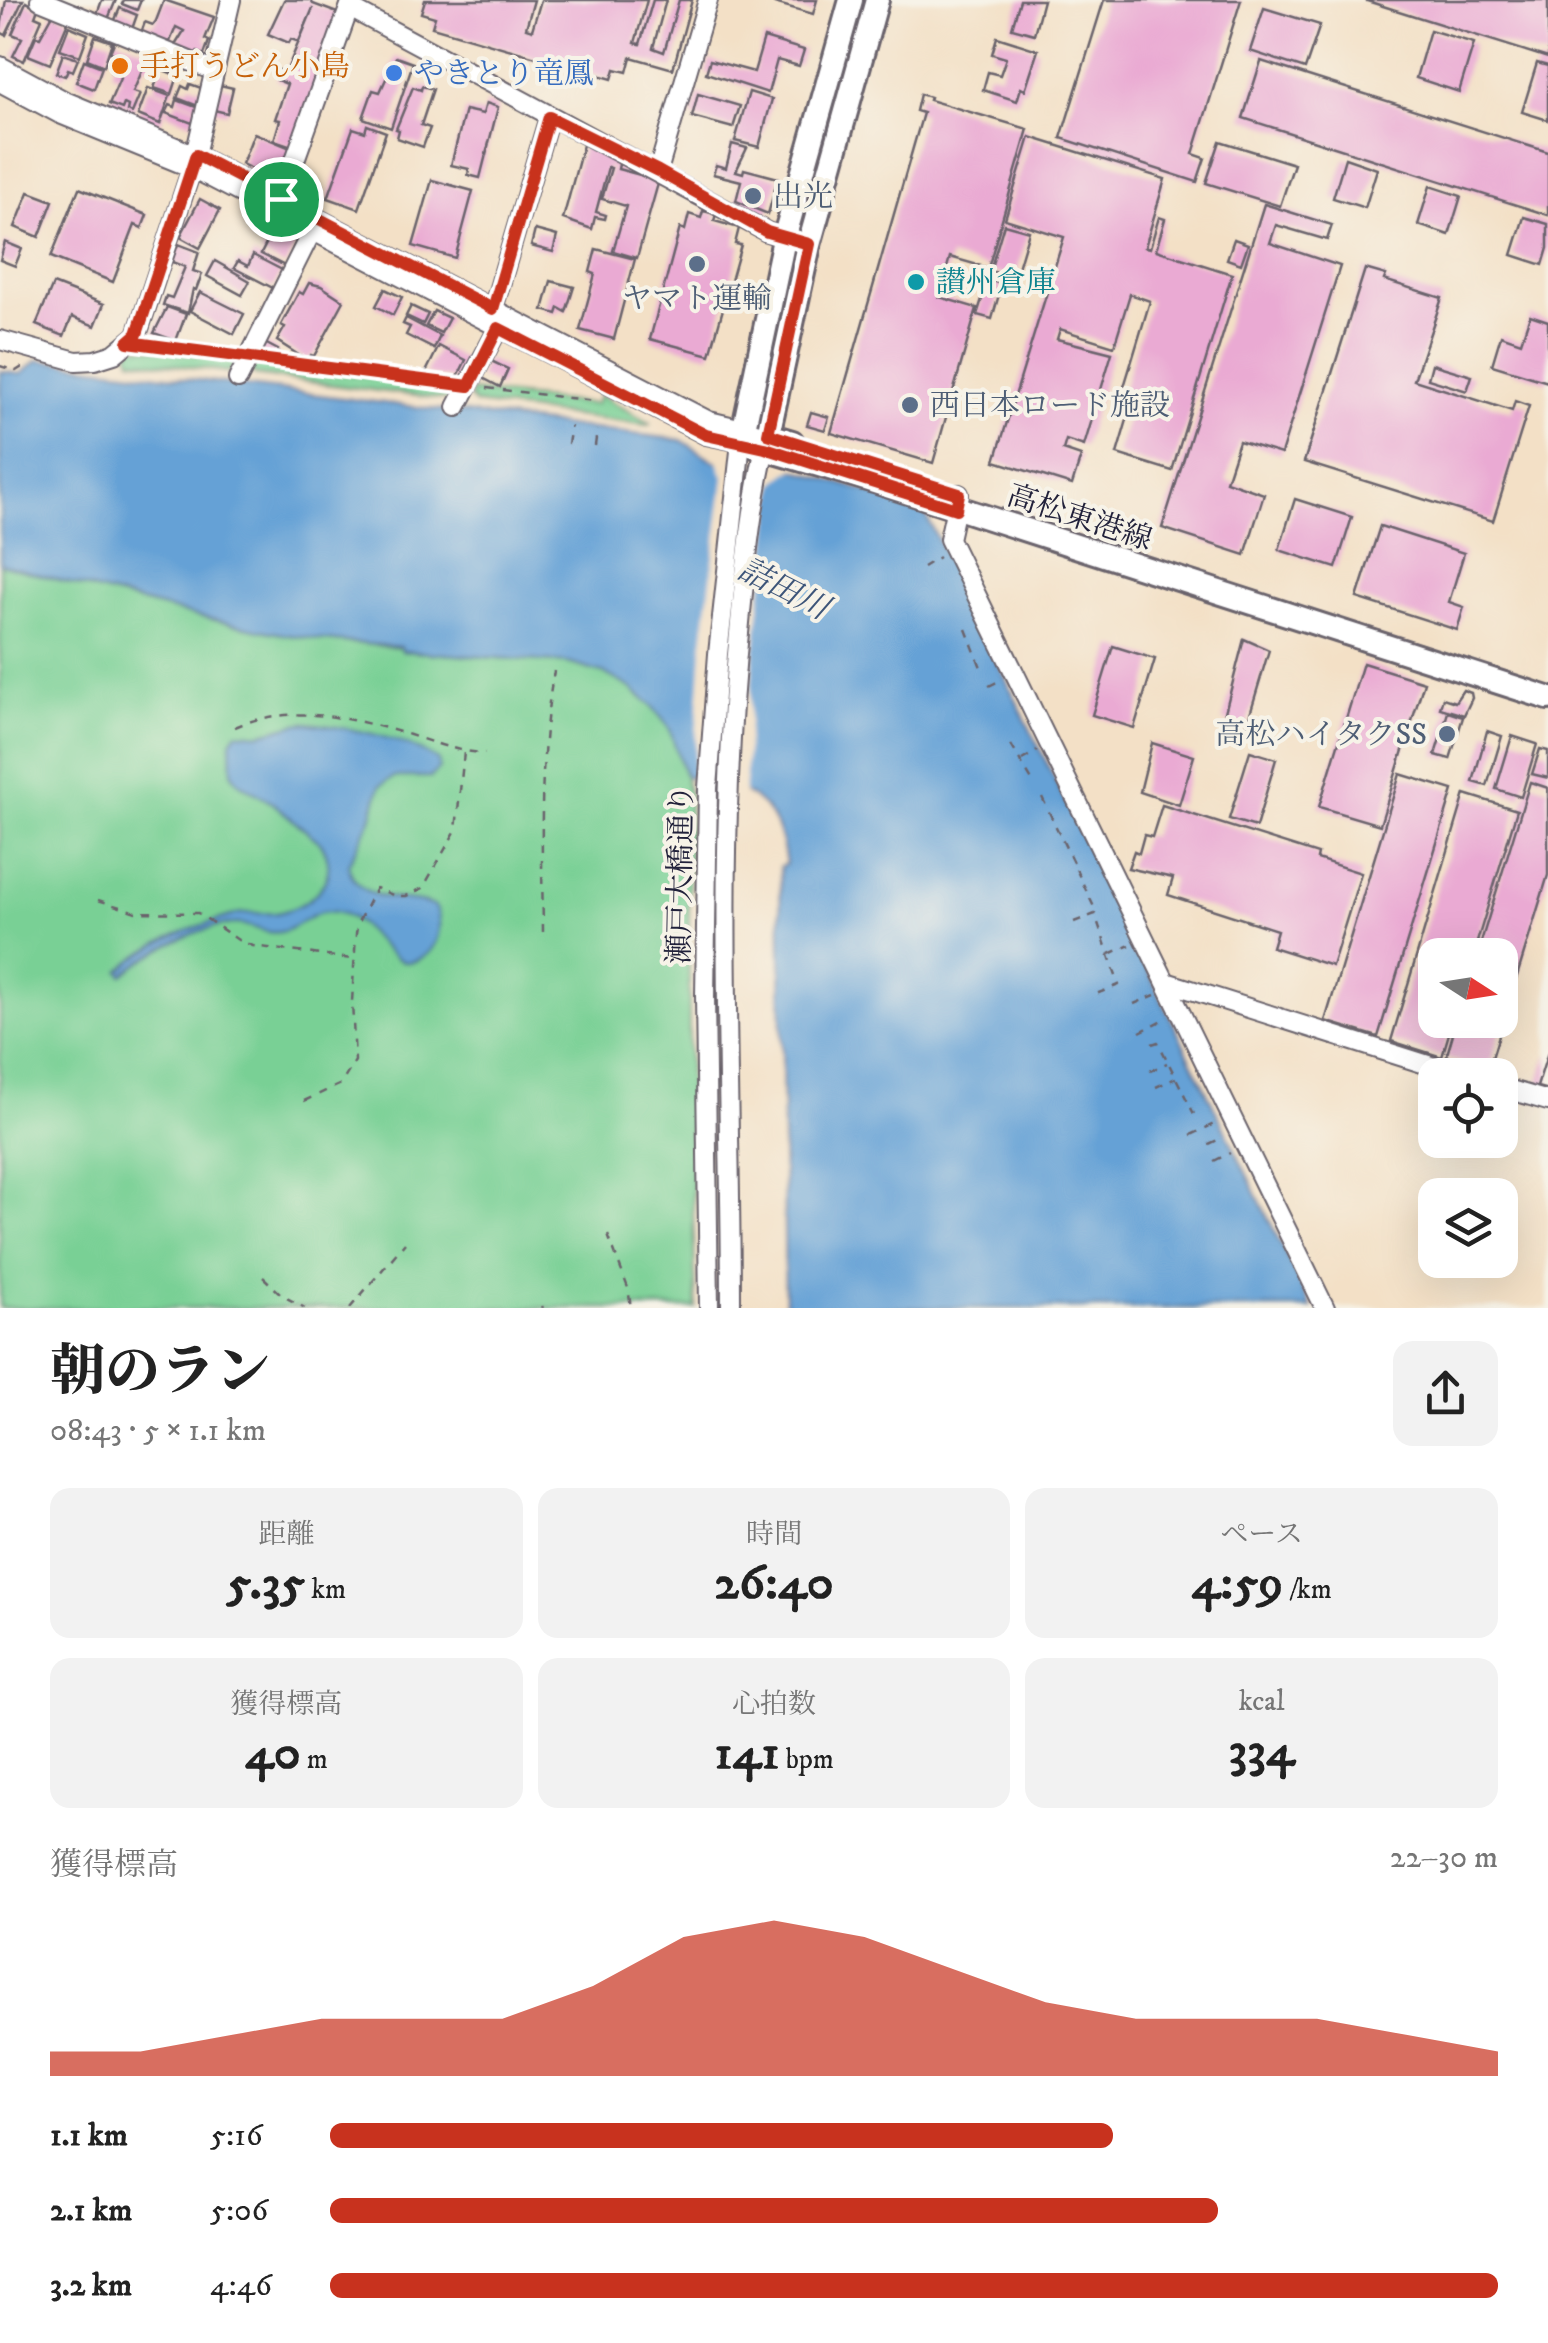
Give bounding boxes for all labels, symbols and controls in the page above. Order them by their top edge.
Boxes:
place label: 手打うどん小島 [140,49,350,86]
marker: 手打うどん小島 [109,55,131,77]
place label: やきとり竜鳳 [414,56,594,93]
marker: やきとり竜鳳 [383,62,405,84]
pin [239,157,324,242]
icon: arrive [254,172,309,227]
place label: 出光 [773,179,833,216]
marker: 出光 [742,185,764,207]
marker: ヤマト運輸 [686,253,708,275]
place label: 讃州倉庫 [936,265,1056,302]
marker: 讃州倉庫 [905,271,927,293]
place label: ヤマト運輸 [622,281,772,318]
place label: 西日本ロード施設 [930,388,1170,425]
marker: 西日本ロード施設 [899,394,921,416]
street label: 高松東港線 [1002,478,1157,559]
water label: 詰田川 [731,550,838,631]
place label: 高松ハイタクSS [1216,717,1427,754]
marker: 高松ハイタクSS [1436,723,1458,745]
street label: 瀬戸大橋通り [661,784,702,964]
north arrow [1418,938,1518,1038]
map controls [1418,938,1518,1278]
button: locate [1418,1058,1518,1158]
button: layers [1418,1178,1518,1278]
text: 朝のラン [50,1339,270,1408]
button: share [1393,1341,1498,1446]
text: 08:43 · 5 × 1.1 km [50,1411,266,1451]
text: 距離 [258,1517,314,1552]
text: 時間 [746,1517,802,1552]
text: ペース [1220,1517,1303,1552]
text: 5.35 [227,1552,305,1615]
text: 26:40 [714,1552,834,1615]
text: 4:59 [1192,1552,1283,1615]
text: km [305,1572,346,1607]
text: /km [1283,1572,1332,1607]
text: kcal [1239,1684,1285,1719]
text: 獲得標高 [230,1687,342,1722]
text: 心拍数 [732,1687,816,1722]
text: 334 [1229,1719,1295,1782]
text: 40 [245,1722,301,1785]
text: 141 [714,1722,780,1785]
text: m [301,1742,328,1777]
text: bpm [780,1742,834,1777]
text: 22–30 m [1390,1838,1498,1878]
text: 獲得標高 [50,1846,178,1886]
text: 1.1 km [50,2116,128,2156]
text: 5:16 [210,2116,263,2156]
text: 2.1 km [50,2191,132,2231]
text: 5:06 [210,2191,268,2231]
text: 3.2 km [50,2266,132,2306]
text: 4:46 [210,2266,272,2306]

